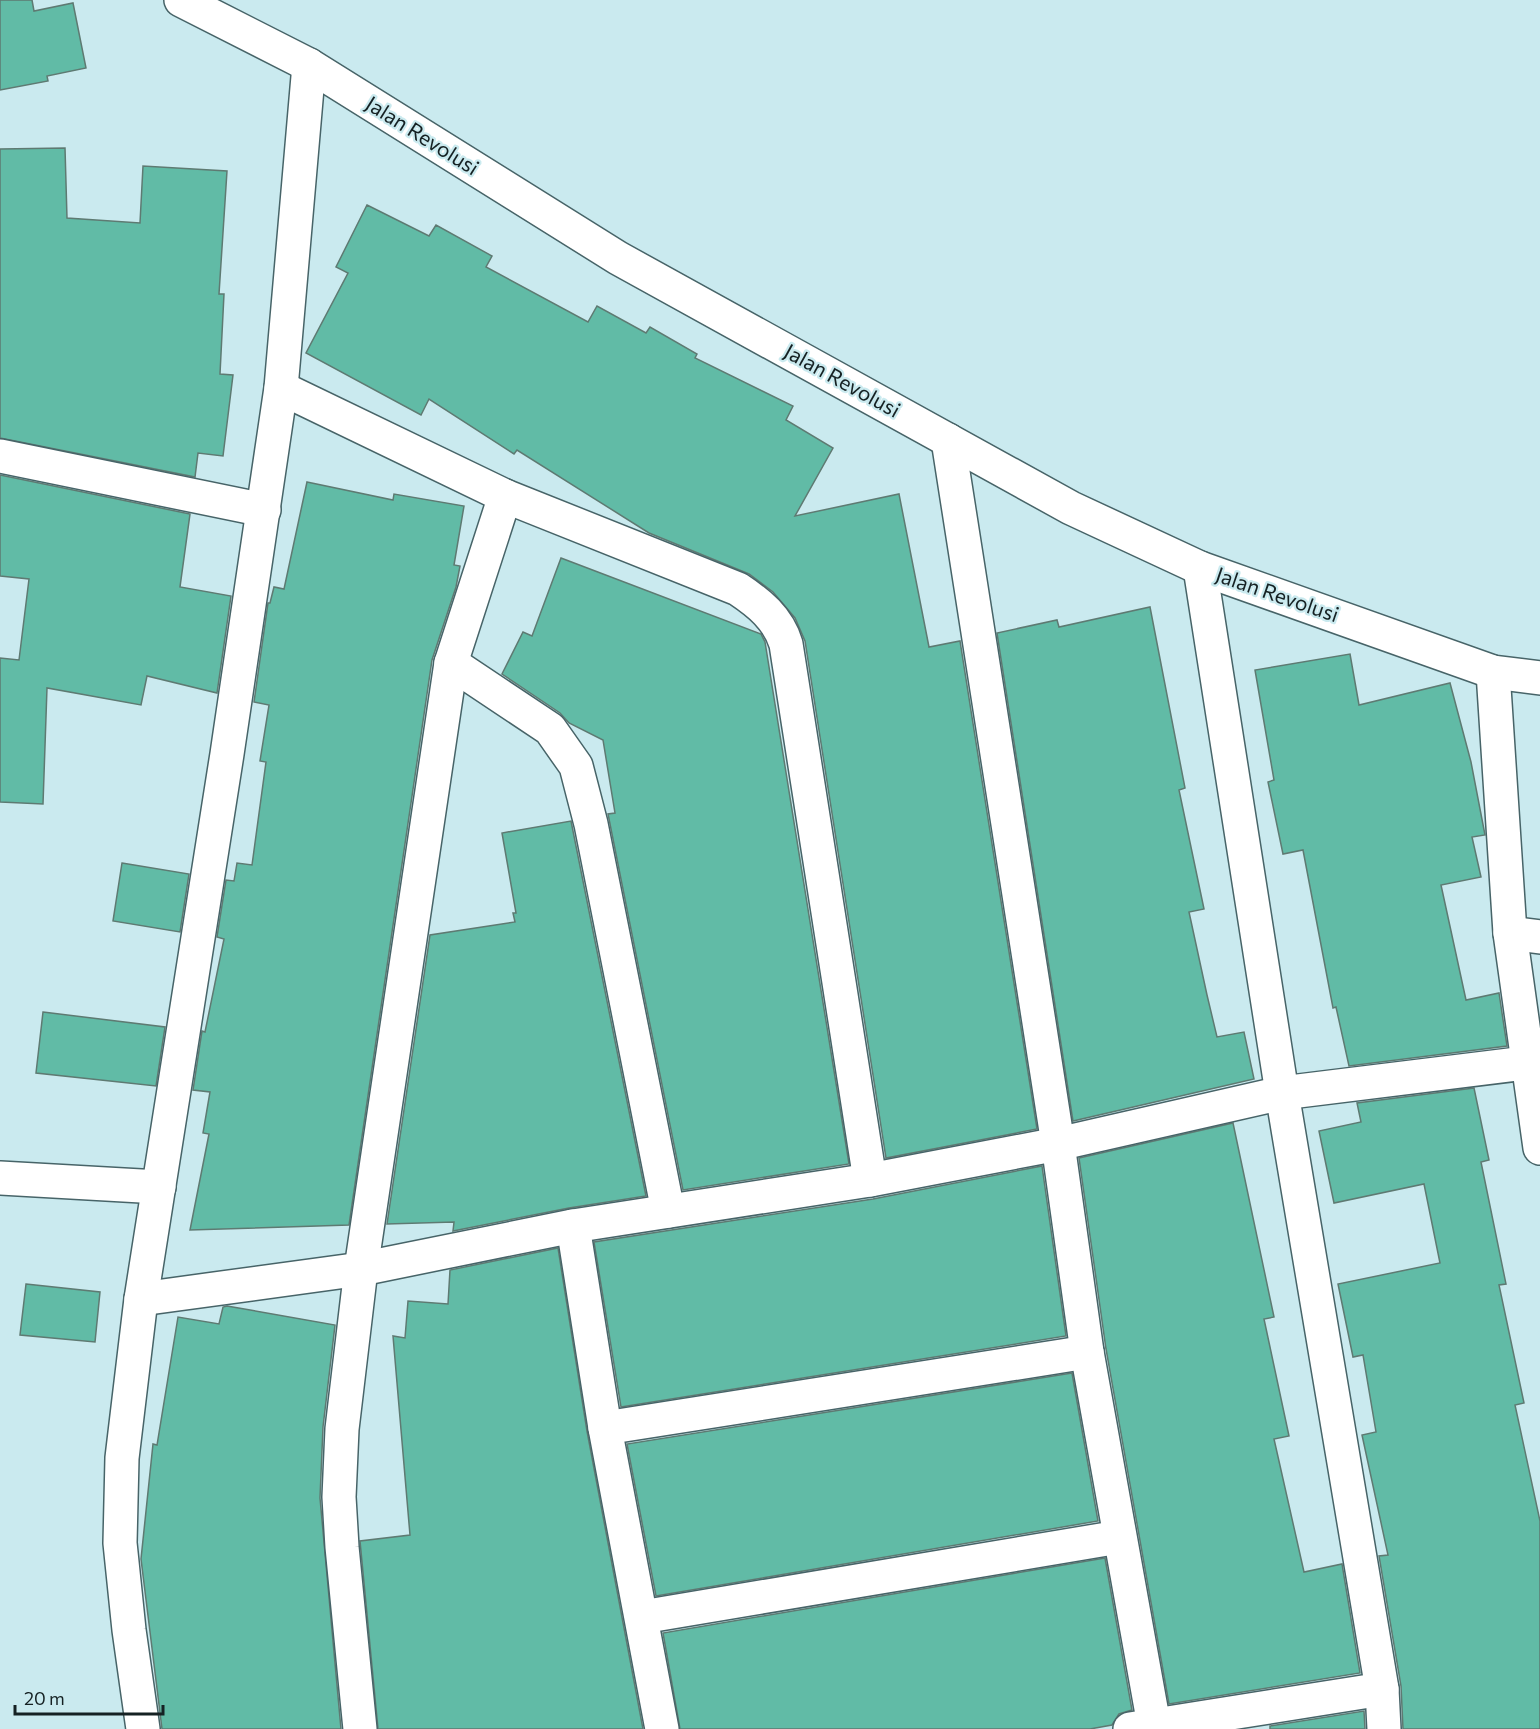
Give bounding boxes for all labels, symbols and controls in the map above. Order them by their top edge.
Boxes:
street label: Jalan Revolusi [362,90,484,179]
street label: Jalan Revolusi [780,338,905,422]
street label: Jalan Revolusi [1213,561,1342,626]
scale bar [15,1678,164,1716]
text: 20 m [24,1687,65,1709]

